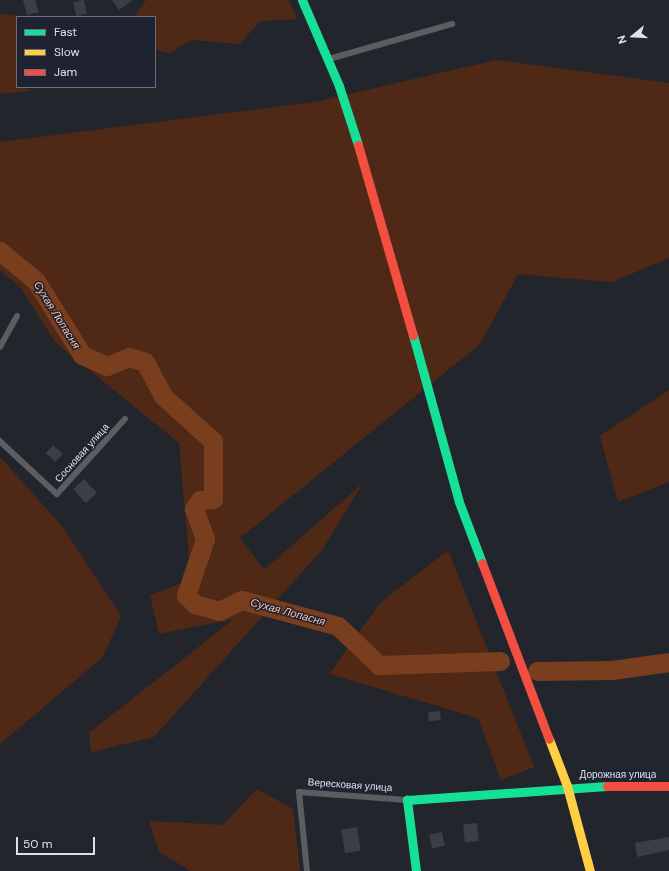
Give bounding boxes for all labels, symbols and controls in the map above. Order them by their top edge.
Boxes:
legend [16,16,156,88]
north arrow [613,16,653,56]
text: Fast [54,24,77,40]
text: N [614,34,629,46]
text: Slow [54,44,80,60]
text: Jam [54,64,77,80]
water label: Сухая Лопасня [31,279,83,351]
street label: Сосновая улица [52,421,112,485]
water label: Сухая Лопасня [249,596,327,628]
street label: Дорожная улица [580,769,656,781]
street label: Вересковая улица [307,776,393,794]
scale bar [18,829,97,855]
text: 50 m [23,836,52,852]

